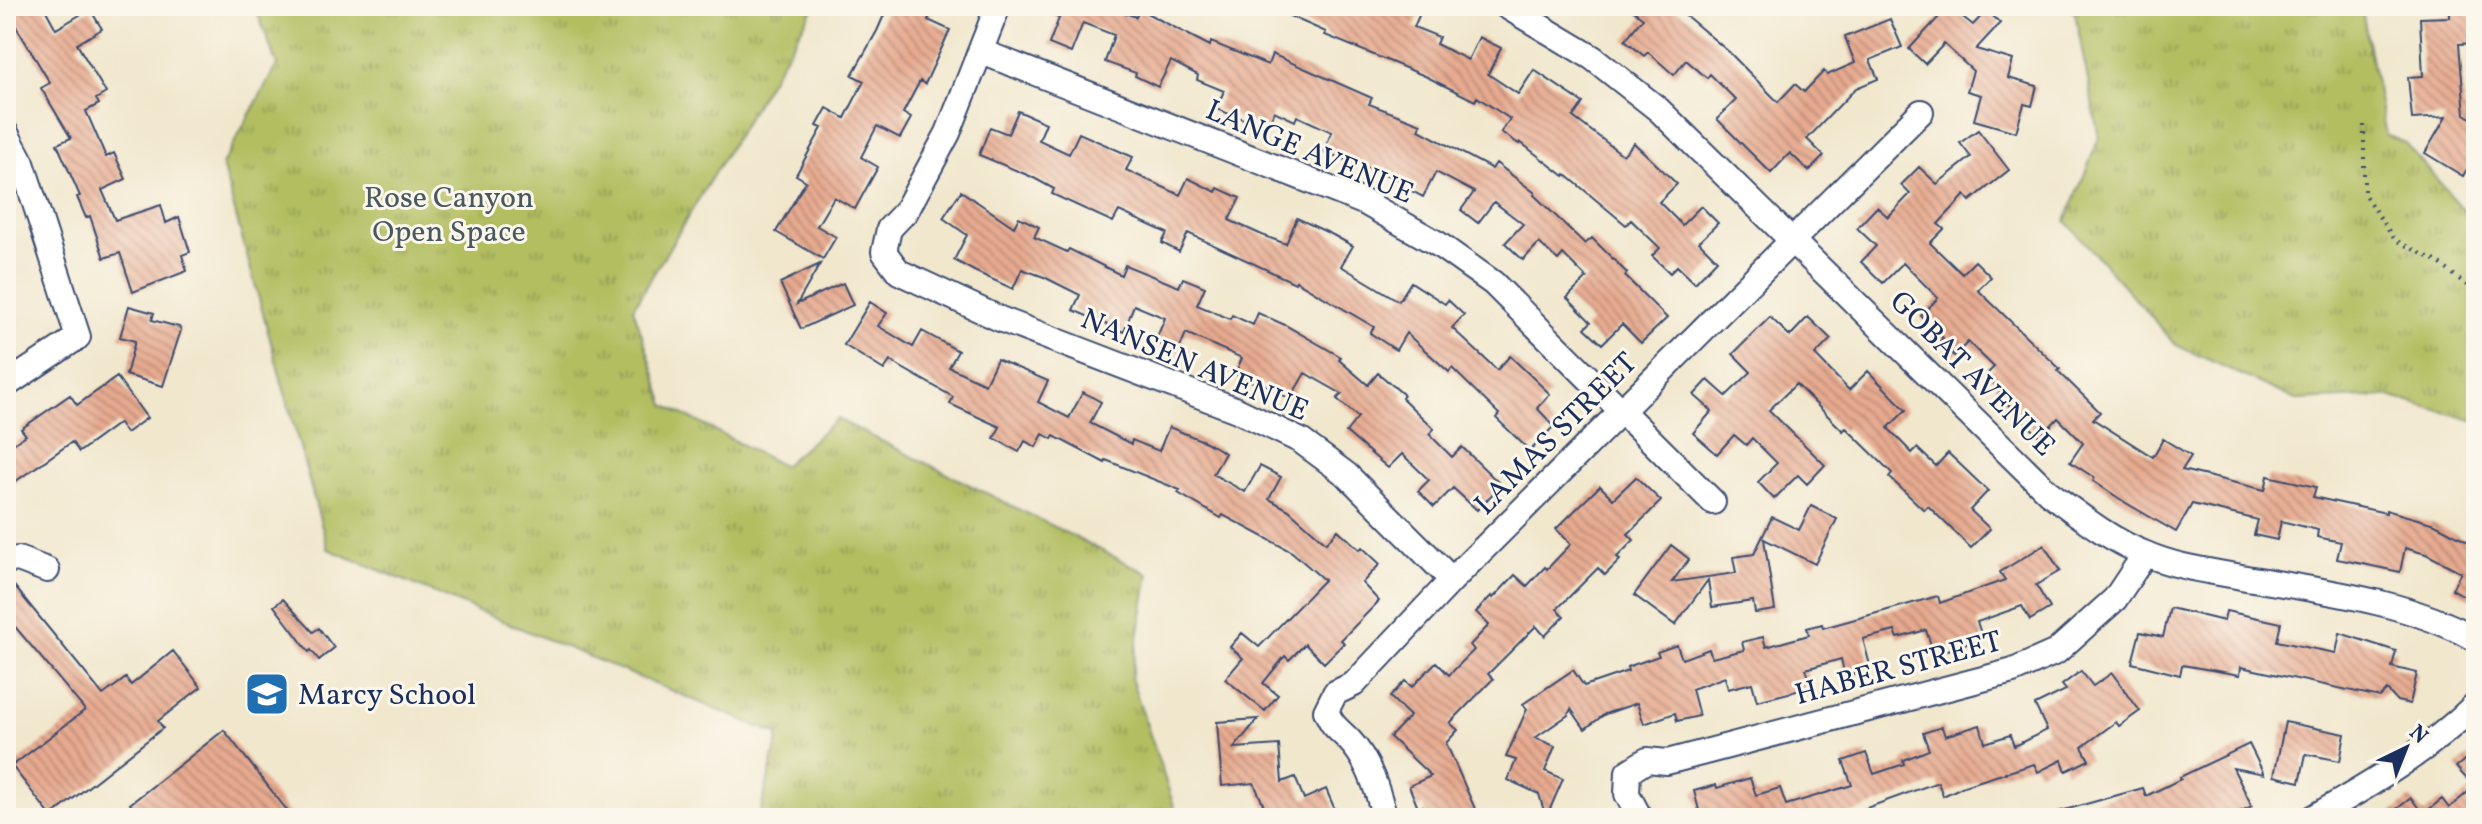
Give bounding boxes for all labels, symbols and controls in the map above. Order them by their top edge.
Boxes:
street label: LANGE AVENUE [1199,90,1420,216]
park label: Rose Canyon Open Space [364,178,534,254]
street label: GOBAT AVENUE [1879,282,2064,467]
street label: NANSEN AVENUE [1074,299,1315,433]
street label: LAMAS STREET [1465,343,1647,525]
street label: HABER STREET [1790,621,2007,717]
school or university icon: Marcy School [243,670,291,718]
place label: Marcy School [298,675,476,717]
north arrow [2366,708,2446,788]
text: N [2402,718,2434,752]

